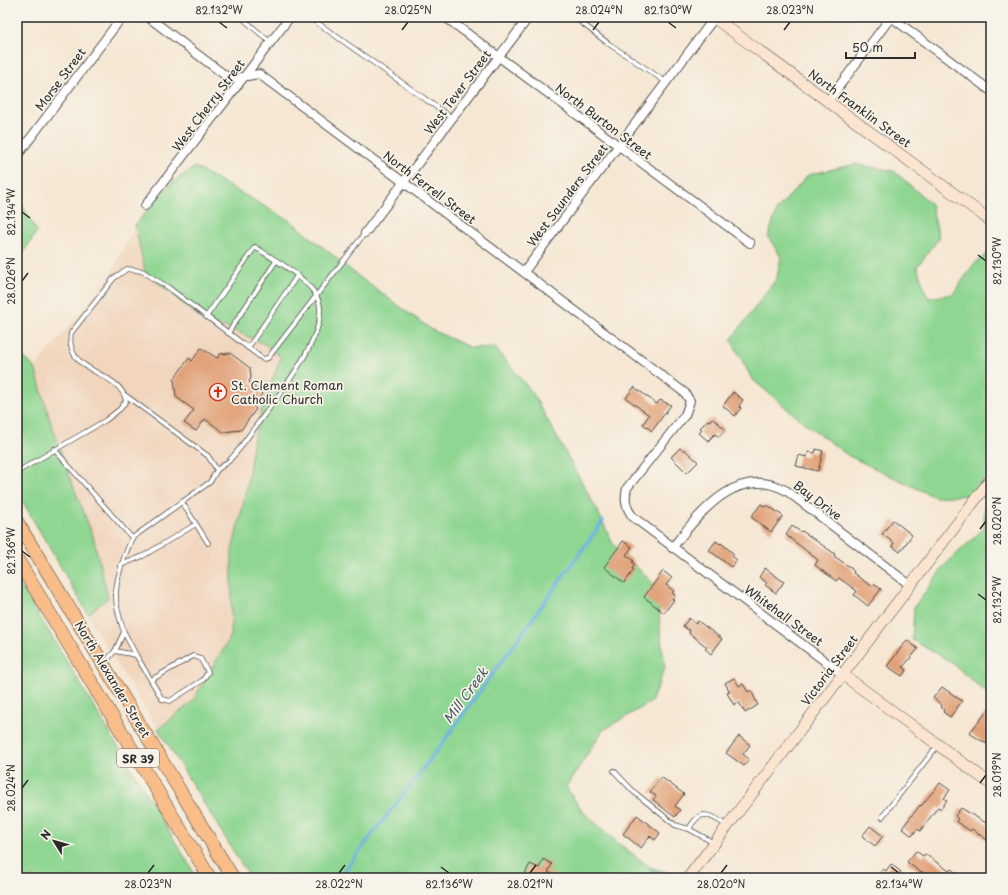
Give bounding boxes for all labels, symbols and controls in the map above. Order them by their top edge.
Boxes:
text: 82.132°W [195,2,244,17]
text: 28.025°N [384,2,432,17]
text: 28.024°N [575,2,623,17]
text: 82.130°W [644,2,693,17]
text: 28.023°N [766,2,814,17]
scale bar [846,34,915,60]
text: 50 m [852,38,883,56]
street label: Morse Street [30,44,90,114]
street label: West Tever Street [419,46,495,138]
street label: West Cherry Street [167,55,249,155]
street label: North Franklin Street [805,65,915,152]
street label: North Burton Street [552,79,656,163]
street label: West Saunders Street [522,140,612,250]
street label: North Ferrell Street [380,146,480,228]
text: 82.134°W [3,188,18,236]
text: 82.130°W [989,236,1004,285]
text: 28.026°N [3,257,18,305]
place label: St. Clement Roman Catholic Church [231,376,343,408]
church icon: St. Clement Roman Catholic Church [208,382,228,402]
street label: Bay Drive [790,476,846,524]
text: 28.020°N [989,497,1004,545]
text: 82.136°W [3,526,18,575]
text: 82.132°W [989,575,1004,624]
street label: Whitehall Street [741,580,827,650]
street label: North Alexander Street [71,617,155,741]
street label: Victoria Street [796,631,862,709]
water label: Mill Creek [438,662,492,727]
road number: SR 39 [117,749,159,767]
text: 28.019°N [989,752,1004,798]
text: 28.024°N [3,764,18,812]
north arrow [34,821,74,861]
text: N [36,826,55,843]
text: 28.023°N [124,876,172,891]
text: 28.022°N [315,876,363,891]
text: 82.136°W [425,876,474,891]
text: 28.021°N [507,876,553,891]
text: 28.020°N [697,876,745,891]
text: 82.134°W [875,876,923,891]

